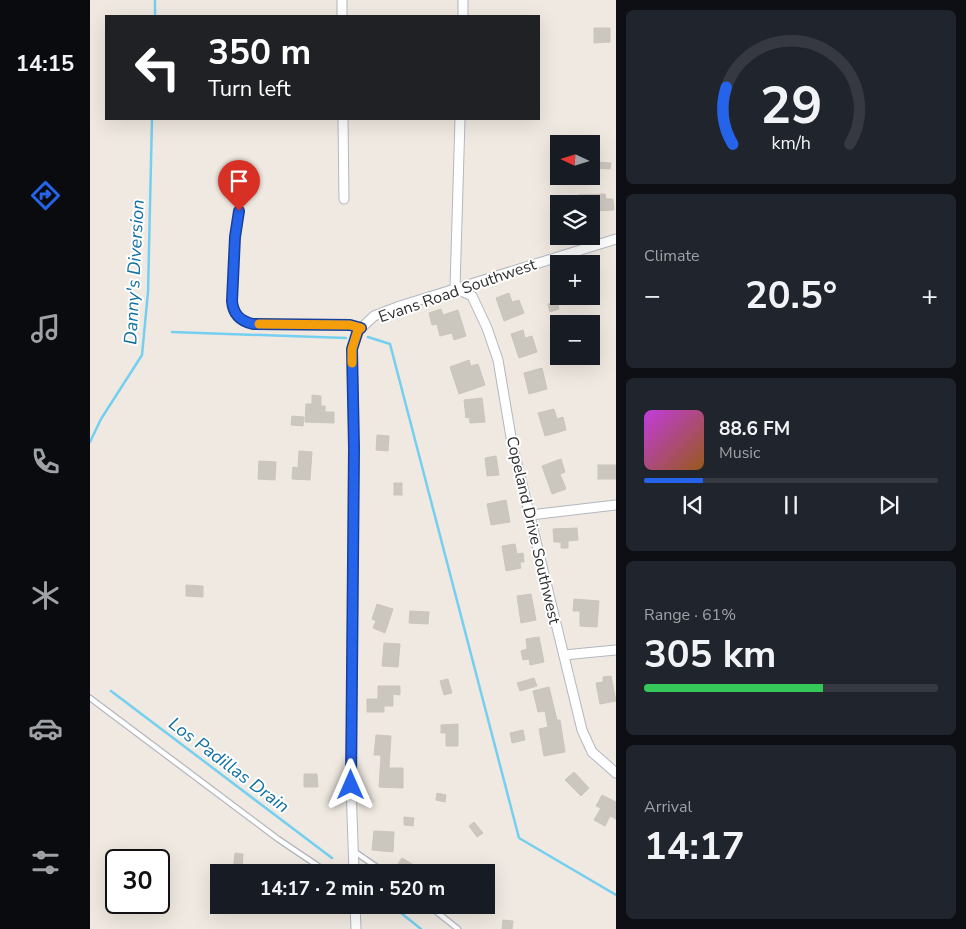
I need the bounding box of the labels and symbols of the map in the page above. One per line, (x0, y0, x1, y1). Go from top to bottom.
north arrow (550, 135, 600, 185)
pin (218, 160, 260, 211)
water label: Danny's Diversion (118, 199, 150, 345)
street label: Evans Road Southwest (376, 253, 539, 328)
street label: Copeland Drive Southwest (501, 434, 565, 627)
water label: Los Padillas Drain (164, 712, 294, 818)
position arrow (324, 758, 376, 810)
speed limit sign: 30 (105, 849, 170, 914)

